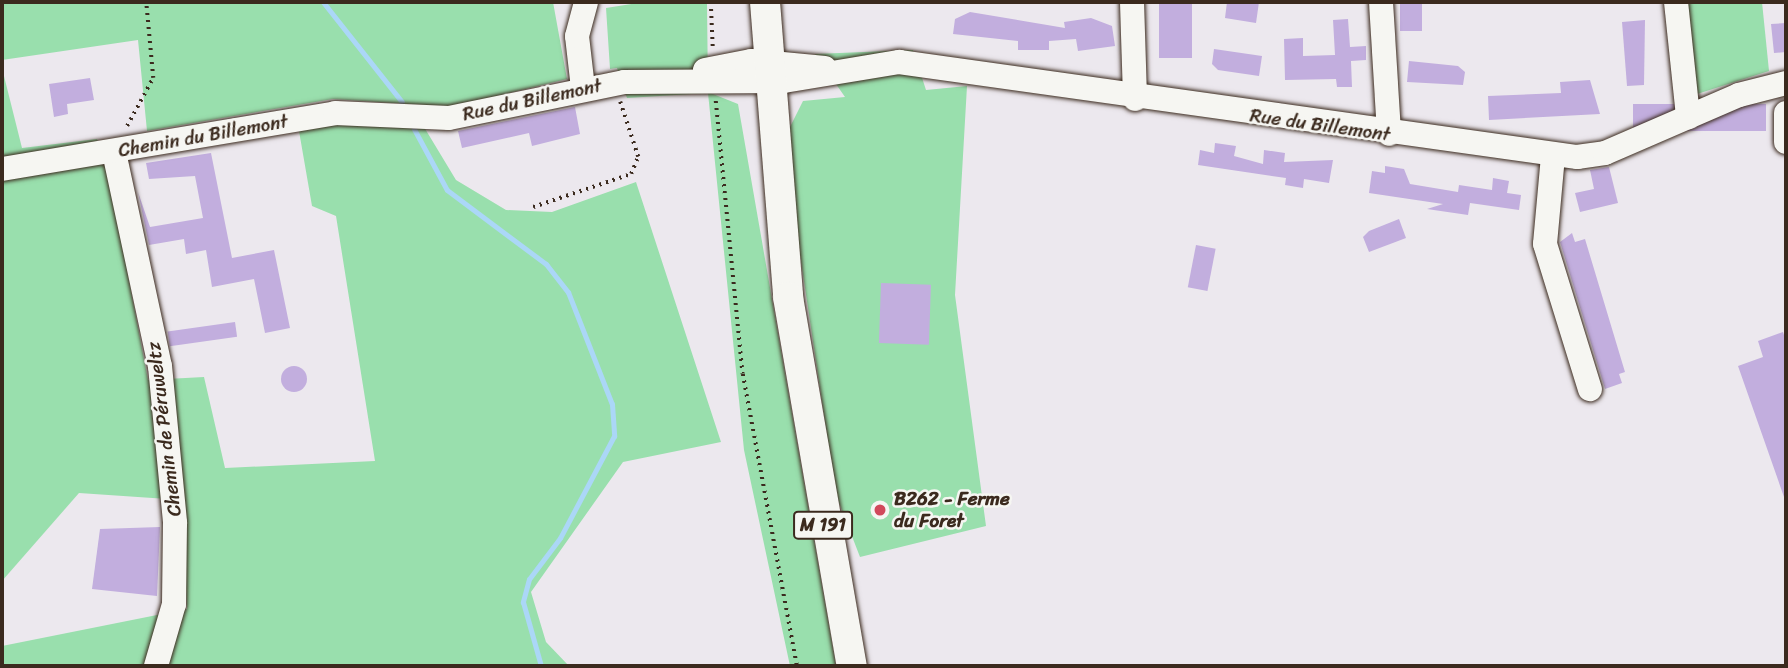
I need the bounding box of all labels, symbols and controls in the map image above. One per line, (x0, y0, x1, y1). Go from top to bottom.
street label: Rue du Billemont (460, 74, 604, 126)
street label: Rue du Billemont (1248, 104, 1392, 146)
street label: Chemin du Billemont (116, 110, 290, 162)
street label: Chemin de Péruweltz (142, 340, 186, 518)
place label: B262 - Ferme du Foret (894, 488, 1010, 532)
marker: B262 - Ferme du Foret (872, 502, 888, 518)
road number: M 191 (792, 510, 854, 540)

